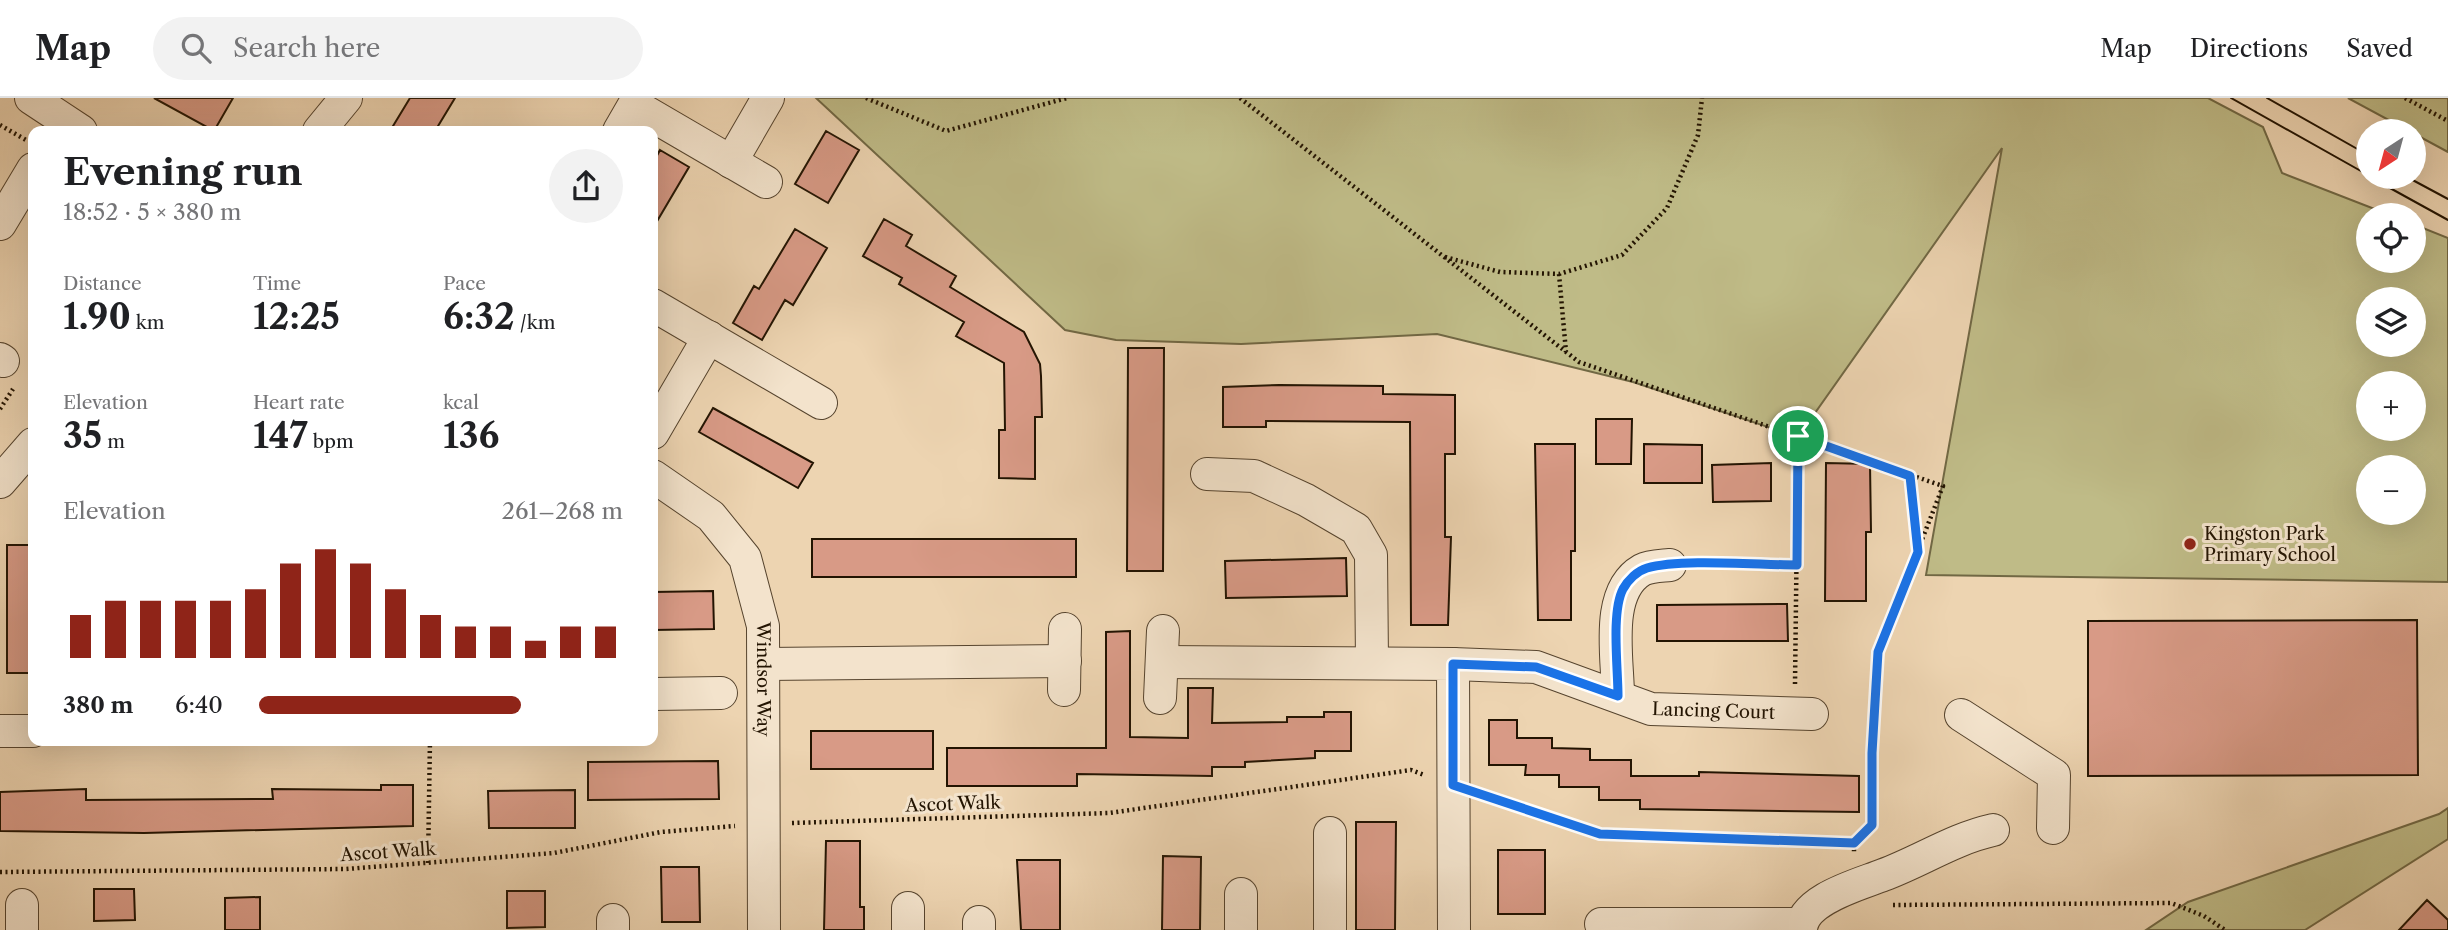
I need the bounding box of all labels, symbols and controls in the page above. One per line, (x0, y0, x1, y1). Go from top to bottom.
search box (153, 17, 643, 80)
text: Map (35, 28, 111, 69)
icon: search (177, 29, 215, 67)
text: Search here (233, 32, 380, 64)
text: Map (2100, 34, 2152, 63)
text: Directions (2190, 34, 2308, 63)
text: Saved (2346, 34, 2413, 63)
north arrow (2356, 119, 2426, 189)
map controls (2356, 119, 2426, 525)
text: Evening run (63, 148, 303, 195)
button: share (549, 149, 623, 223)
text: 18:52 · 5 × 380 m (63, 198, 242, 226)
button: locate (2356, 203, 2426, 273)
text: Distance (63, 272, 142, 295)
text: Time (253, 272, 301, 295)
text: Pace (443, 272, 486, 295)
button: layers (2356, 287, 2426, 357)
text: 1.90 (63, 295, 131, 338)
text: 12:25 (253, 295, 340, 338)
text: 6:32 (443, 295, 515, 338)
text: km (131, 311, 165, 334)
text: /km (515, 311, 555, 334)
button: + (2356, 371, 2426, 441)
text: Elevation (63, 391, 148, 414)
text: Heart rate (253, 391, 345, 414)
text: kcal (443, 391, 479, 414)
pin (1768, 406, 1828, 466)
text: 35 (63, 414, 102, 457)
text: 147 (253, 414, 308, 457)
text: 136 (443, 414, 499, 457)
icon: arrive (1779, 417, 1817, 455)
text: m (102, 430, 125, 453)
text: bpm (308, 430, 354, 453)
button: − (2356, 455, 2426, 525)
text: Elevation (63, 497, 166, 525)
text: 261–268 m (502, 497, 623, 525)
place label: Kingston Park Primary School (2204, 523, 2336, 566)
marker: Kingston Park Primary School (2182, 536, 2198, 552)
street label: Windsor Way (752, 621, 774, 738)
text: 380 m (63, 691, 134, 719)
text: 6:40 (175, 691, 223, 719)
street label: Lancing Court (1652, 698, 1776, 724)
street label: Ascot Walk (904, 791, 1003, 817)
street label: Ascot Walk (339, 838, 438, 866)

